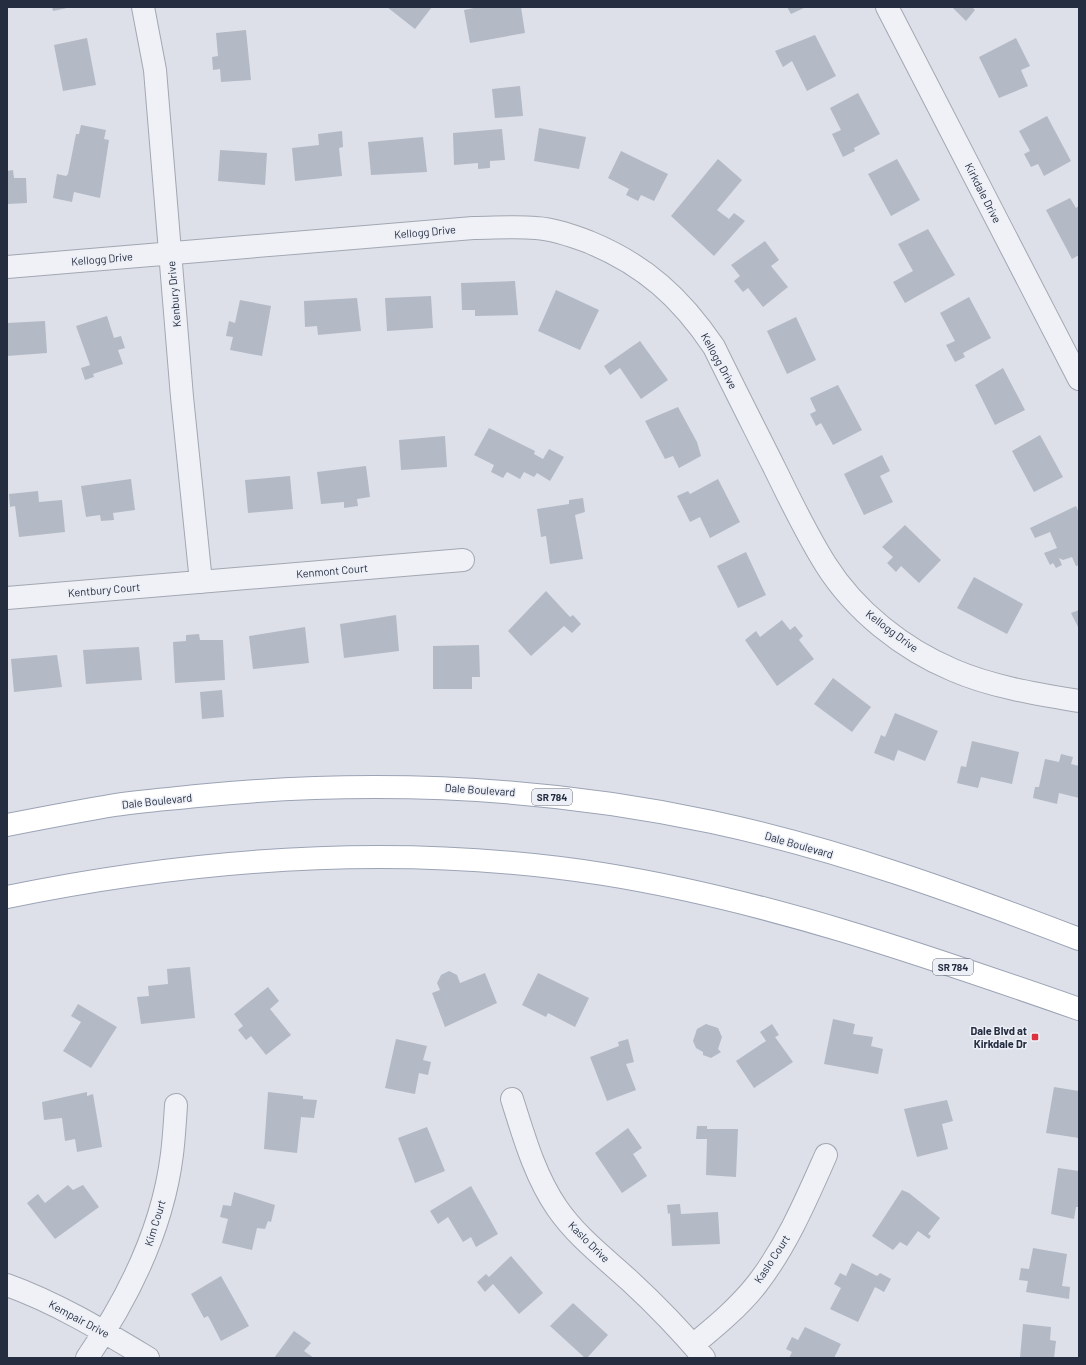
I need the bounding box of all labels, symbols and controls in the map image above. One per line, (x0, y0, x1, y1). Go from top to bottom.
street label: Kirkdale Drive (963, 161, 1004, 225)
street label: Kellogg Drive (394, 222, 457, 241)
street label: Kellogg Drive (71, 249, 134, 268)
street label: Kenbury Drive (164, 260, 183, 328)
street label: Kellogg Drive (699, 331, 740, 391)
street label: Kenmont Court (295, 561, 368, 580)
street label: Kentbury Court (67, 580, 141, 599)
street label: Kellogg Drive (864, 607, 921, 655)
street label: Dale Boulevard (444, 781, 516, 798)
road number: SR 784 (532, 789, 572, 805)
street label: Dale Boulevard (121, 790, 193, 811)
street label: Dale Boulevard (763, 829, 835, 861)
road number: SR 784 (933, 959, 973, 975)
place label: Dale Blvd at Kirkdale Dr (970, 1024, 1028, 1050)
marker: Dale Blvd at Kirkdale Dr (1030, 1032, 1040, 1042)
street label: Kim Court (141, 1198, 168, 1247)
street label: Kaslo Drive (566, 1218, 613, 1265)
street label: Kaslo Court (751, 1232, 792, 1285)
street label: Kempair Drive (47, 1297, 112, 1340)

